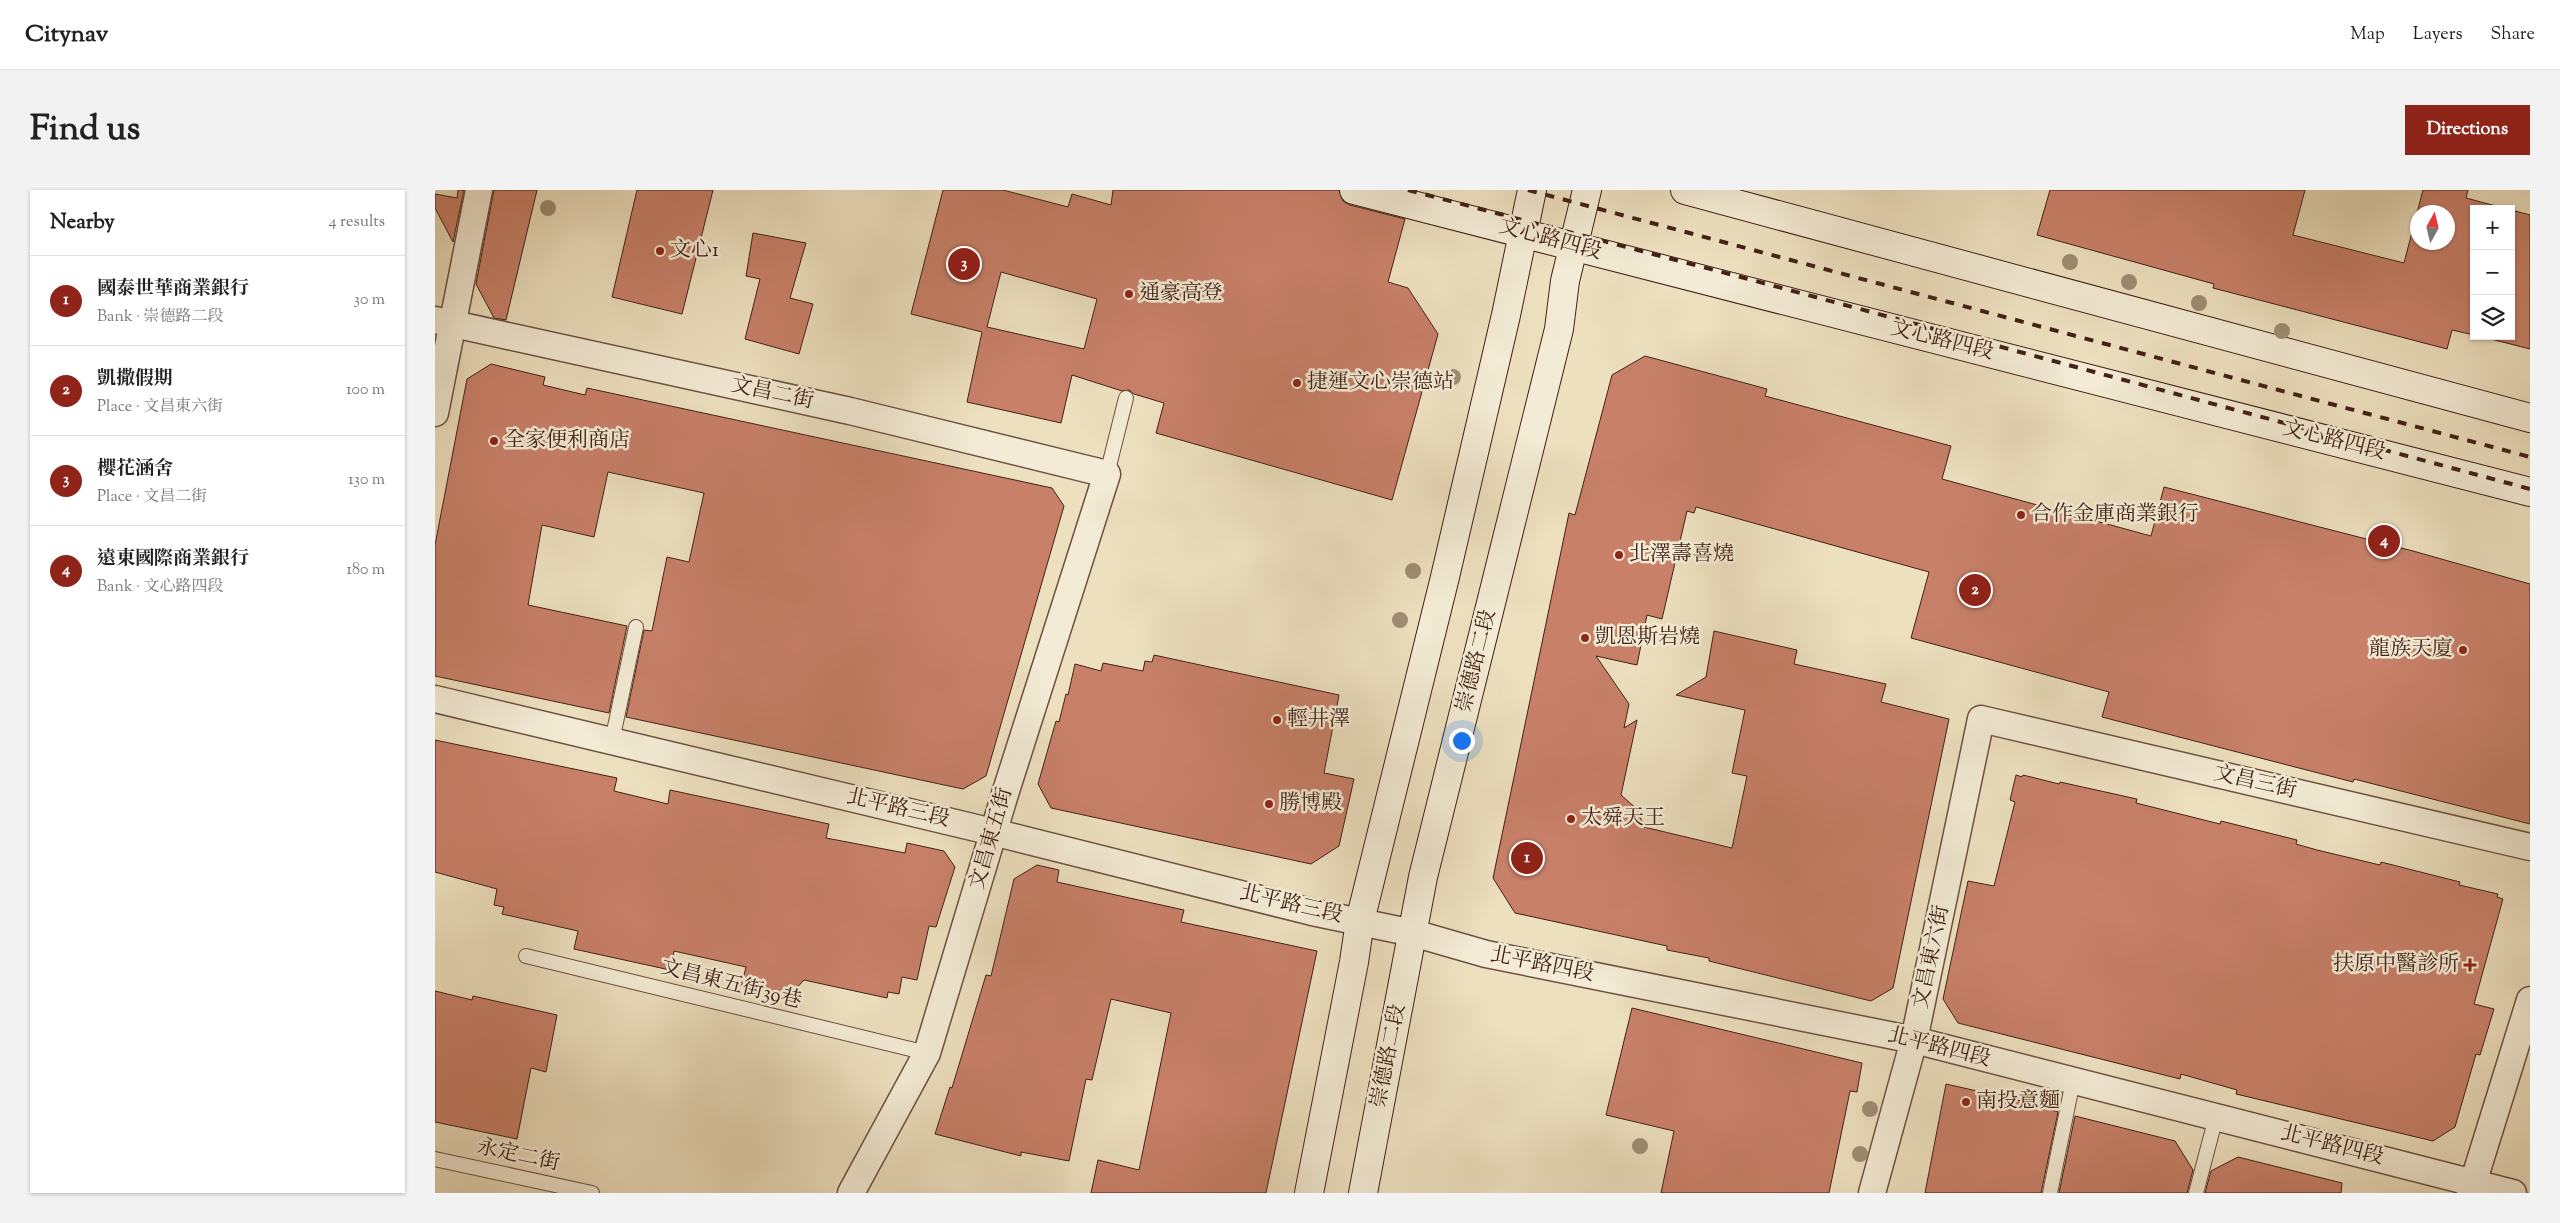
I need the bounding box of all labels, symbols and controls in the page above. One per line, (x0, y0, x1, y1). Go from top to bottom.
text: Citynav (25, 18, 108, 52)
text: Map (2350, 22, 2385, 48)
text: Layers (2413, 22, 2463, 48)
text: Share (2491, 22, 2535, 48)
text: Find us (30, 105, 140, 156)
button: Directions (2405, 105, 2530, 155)
north arrow (2410, 205, 2455, 250)
map controls (2470, 205, 2515, 340)
button: + (2470, 205, 2515, 250)
text: Nearby (50, 208, 115, 238)
text: 4 results (329, 211, 385, 234)
street label: 文心路四段 (1495, 212, 1605, 268)
place label: 文心1 (670, 236, 719, 266)
marker: 文心1 (654, 245, 666, 257)
pin: 3 (948, 245, 980, 283)
button: − (2470, 250, 2515, 295)
text: 國泰世華商業銀行 (97, 276, 249, 303)
place label: 通豪高登 (1139, 279, 1223, 309)
marker: 通豪高登 (1123, 288, 1135, 300)
text: 1 (63, 289, 69, 312)
text: 30 m (354, 289, 385, 312)
button: layers (2470, 295, 2515, 340)
text: Bank · 崇德路二段 (97, 306, 223, 329)
street label: 文心路四段 (1887, 314, 1997, 368)
text: 凱撒假期 (97, 366, 173, 393)
place label: 捷運文心崇德站 (1307, 368, 1454, 398)
street label: 文昌二街 (728, 371, 816, 417)
marker: 捷運文心崇德站 (1291, 377, 1303, 389)
text: 2 (62, 379, 70, 402)
text: 100 m (346, 379, 385, 402)
text: Place · 文昌東六街 (97, 396, 223, 419)
street label: 文心路四段 (2279, 414, 2389, 468)
place label: 全家便利商店 (504, 426, 630, 456)
marker: 全家便利商店 (488, 435, 500, 447)
text: 櫻花涵舍 (97, 456, 173, 483)
text: 3 (63, 469, 69, 492)
text: 130 m (348, 469, 385, 492)
text: Place · 文昌二街 (97, 486, 207, 509)
place label: 合作金庫商業銀行 (2031, 500, 2199, 530)
marker: 合作金庫商業銀行 (2015, 509, 2027, 521)
pin: 4 (2368, 522, 2400, 560)
place label: 北澤壽喜燒 (1629, 540, 1734, 570)
text: 遠東國際商業銀行 (97, 546, 249, 573)
marker: 北澤壽喜燒 (1613, 549, 1625, 561)
text: 4 (62, 559, 70, 582)
text: 180 m (346, 559, 385, 582)
pin: 2 (1959, 571, 1991, 609)
text: Bank · 文心路四段 (97, 576, 223, 599)
street label: 崇德路二段 (1450, 606, 1504, 716)
place label: 凱恩斯岩燒 (1595, 623, 1700, 653)
marker: 凱恩斯岩燒 (1579, 632, 1591, 644)
place label: 龍族天廈 (2369, 635, 2453, 665)
marker: 龍族天廈 (2457, 644, 2469, 656)
place label: 輕井澤 (1287, 705, 1350, 735)
marker: 輕井澤 (1271, 714, 1283, 726)
your location (1449, 728, 1475, 754)
street label: 文昌三街 (2211, 759, 2299, 807)
street label: 北平路三段 (843, 783, 953, 835)
street label: 文昌東五街 (963, 784, 1021, 894)
place label: 勝博殿 (1279, 789, 1342, 819)
marker: 勝博殿 (1263, 798, 1275, 810)
place label: 太舜天王 (1581, 804, 1665, 834)
marker: 太舜天王 (1565, 813, 1577, 825)
pin: 1 (1511, 839, 1543, 877)
street label: 北平路三段 (1236, 879, 1346, 931)
street label: 文昌東六街 (1906, 903, 1958, 1011)
street label: 北平路四段 (1488, 940, 1596, 990)
place label: 扶原中醫診所 (2333, 950, 2459, 980)
street label: 文昌東五街39巷 (657, 953, 805, 1017)
marker: 扶原中醫診所 (2463, 958, 2477, 972)
street label: 崇德路二段 (1364, 1002, 1414, 1110)
street label: 北平路四段 (1884, 1021, 1994, 1075)
place label: 南投意麵 (1976, 1087, 2060, 1117)
marker: 南投意麵 (1960, 1096, 1972, 1108)
street label: 北平路四段 (2277, 1119, 2387, 1173)
street label: 永定二街 (474, 1133, 562, 1179)

